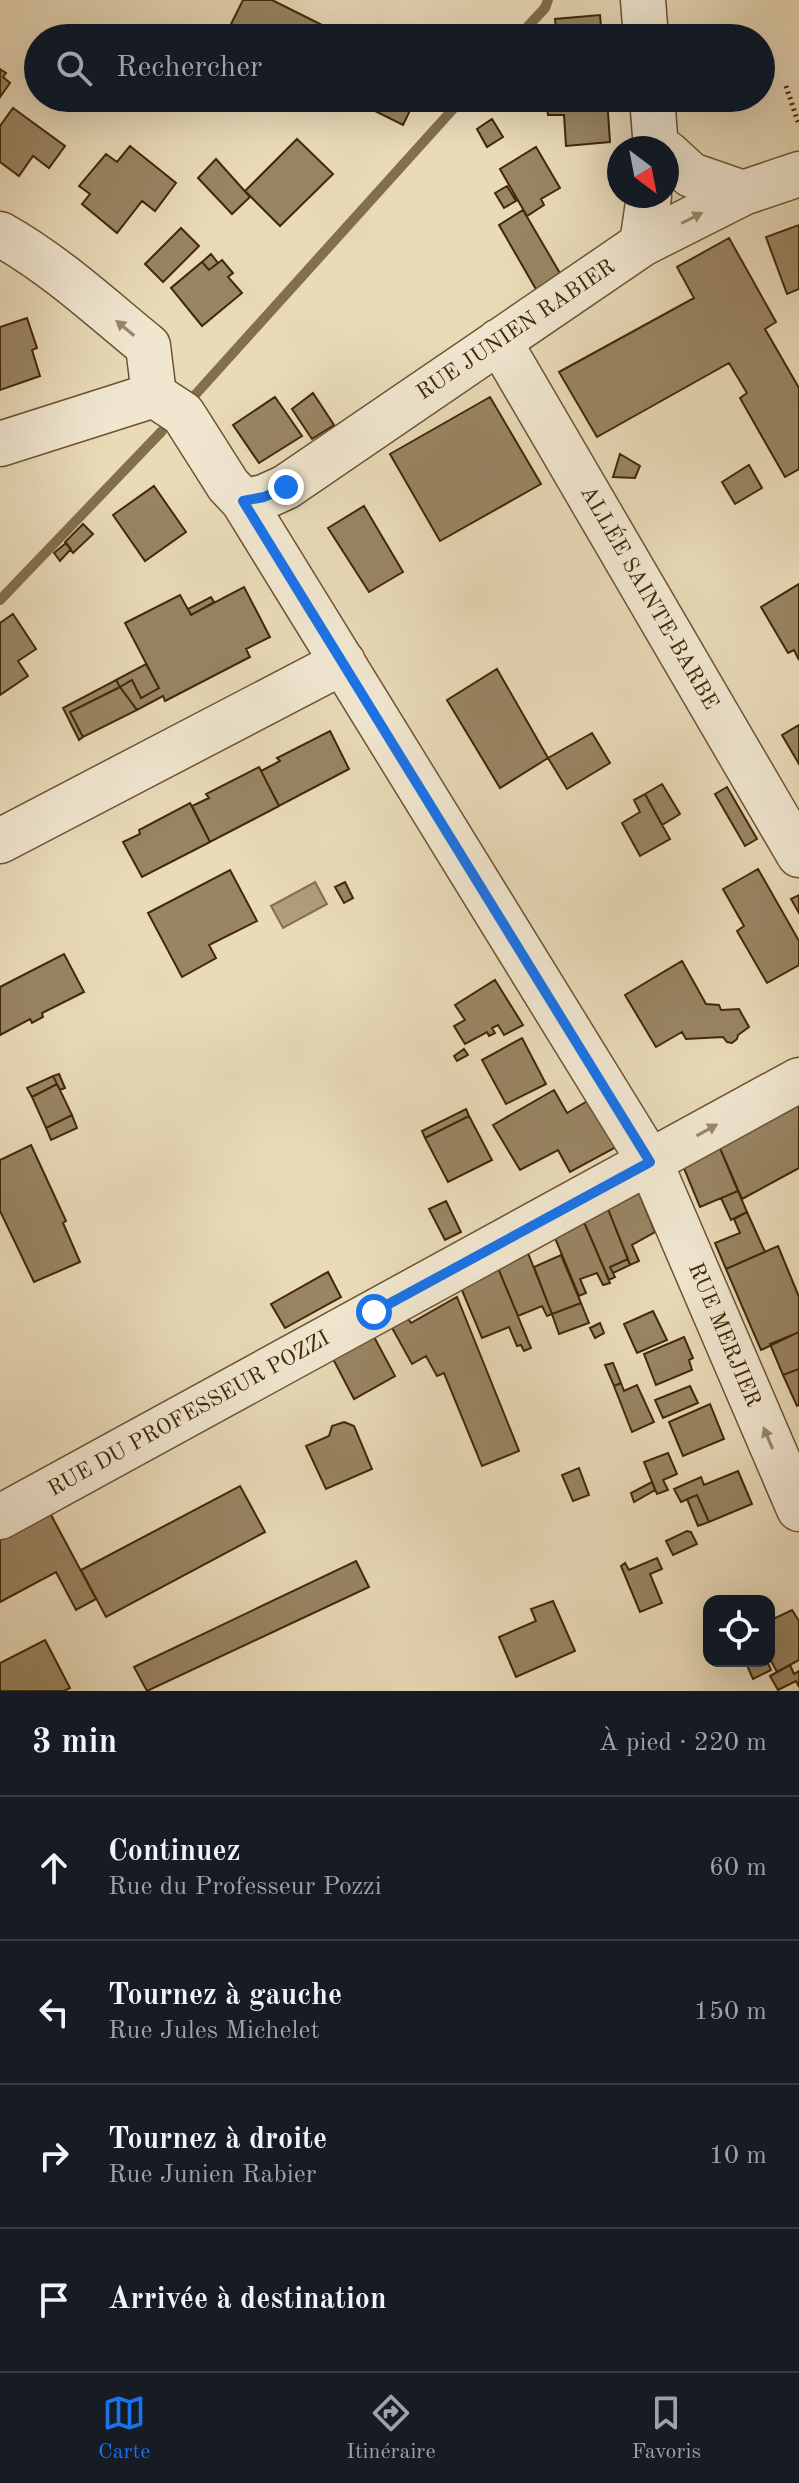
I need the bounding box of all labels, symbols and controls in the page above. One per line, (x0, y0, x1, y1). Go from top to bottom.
search box (24, 24, 775, 112)
icon: search (52, 46, 96, 90)
text: Rechercher (116, 53, 262, 83)
north arrow (607, 136, 679, 208)
one-way arrow (681, 212, 704, 225)
street label: RUE JUNIEN RABIER (413, 255, 619, 404)
one-way arrow (116, 320, 136, 337)
route end (268, 469, 304, 505)
street label: ALLÉE SAINTE-BARBE (576, 481, 725, 714)
one-way arrow (696, 1123, 718, 1137)
street label: RUE MERJIER (684, 1260, 764, 1411)
route start (356, 1294, 392, 1330)
street label: RUE DU PROFESSEUR POZZI (44, 1327, 334, 1501)
one-way arrow (762, 1426, 775, 1450)
map controls (703, 1595, 775, 1667)
button: locate (703, 1595, 775, 1667)
text: 3 min (32, 1726, 117, 1760)
text: À pied · 220 m (599, 1730, 767, 1756)
text: Continuez (108, 1837, 241, 1867)
icon: ahead (32, 1846, 76, 1890)
text: 60 m (709, 1855, 767, 1881)
text: Rue du Professeur Pozzi (108, 1874, 382, 1900)
text: Tournez à gauche (108, 1981, 342, 2011)
icon: left (32, 1990, 76, 2034)
text: 150 m (694, 1999, 767, 2025)
text: Rue Jules Michelet (108, 2018, 320, 2044)
text: Tournez à droite (108, 2125, 327, 2155)
icon: right (32, 2134, 76, 2178)
text: 10 m (709, 2143, 767, 2169)
text: Rue Junien Rabier (108, 2162, 316, 2188)
icon: arrive (32, 2278, 76, 2322)
text: Arrivée à destination (108, 2285, 387, 2315)
tab: Carte (98, 2391, 150, 2466)
tab: Itinéraire (346, 2391, 436, 2466)
tab: Favoris (631, 2391, 701, 2466)

